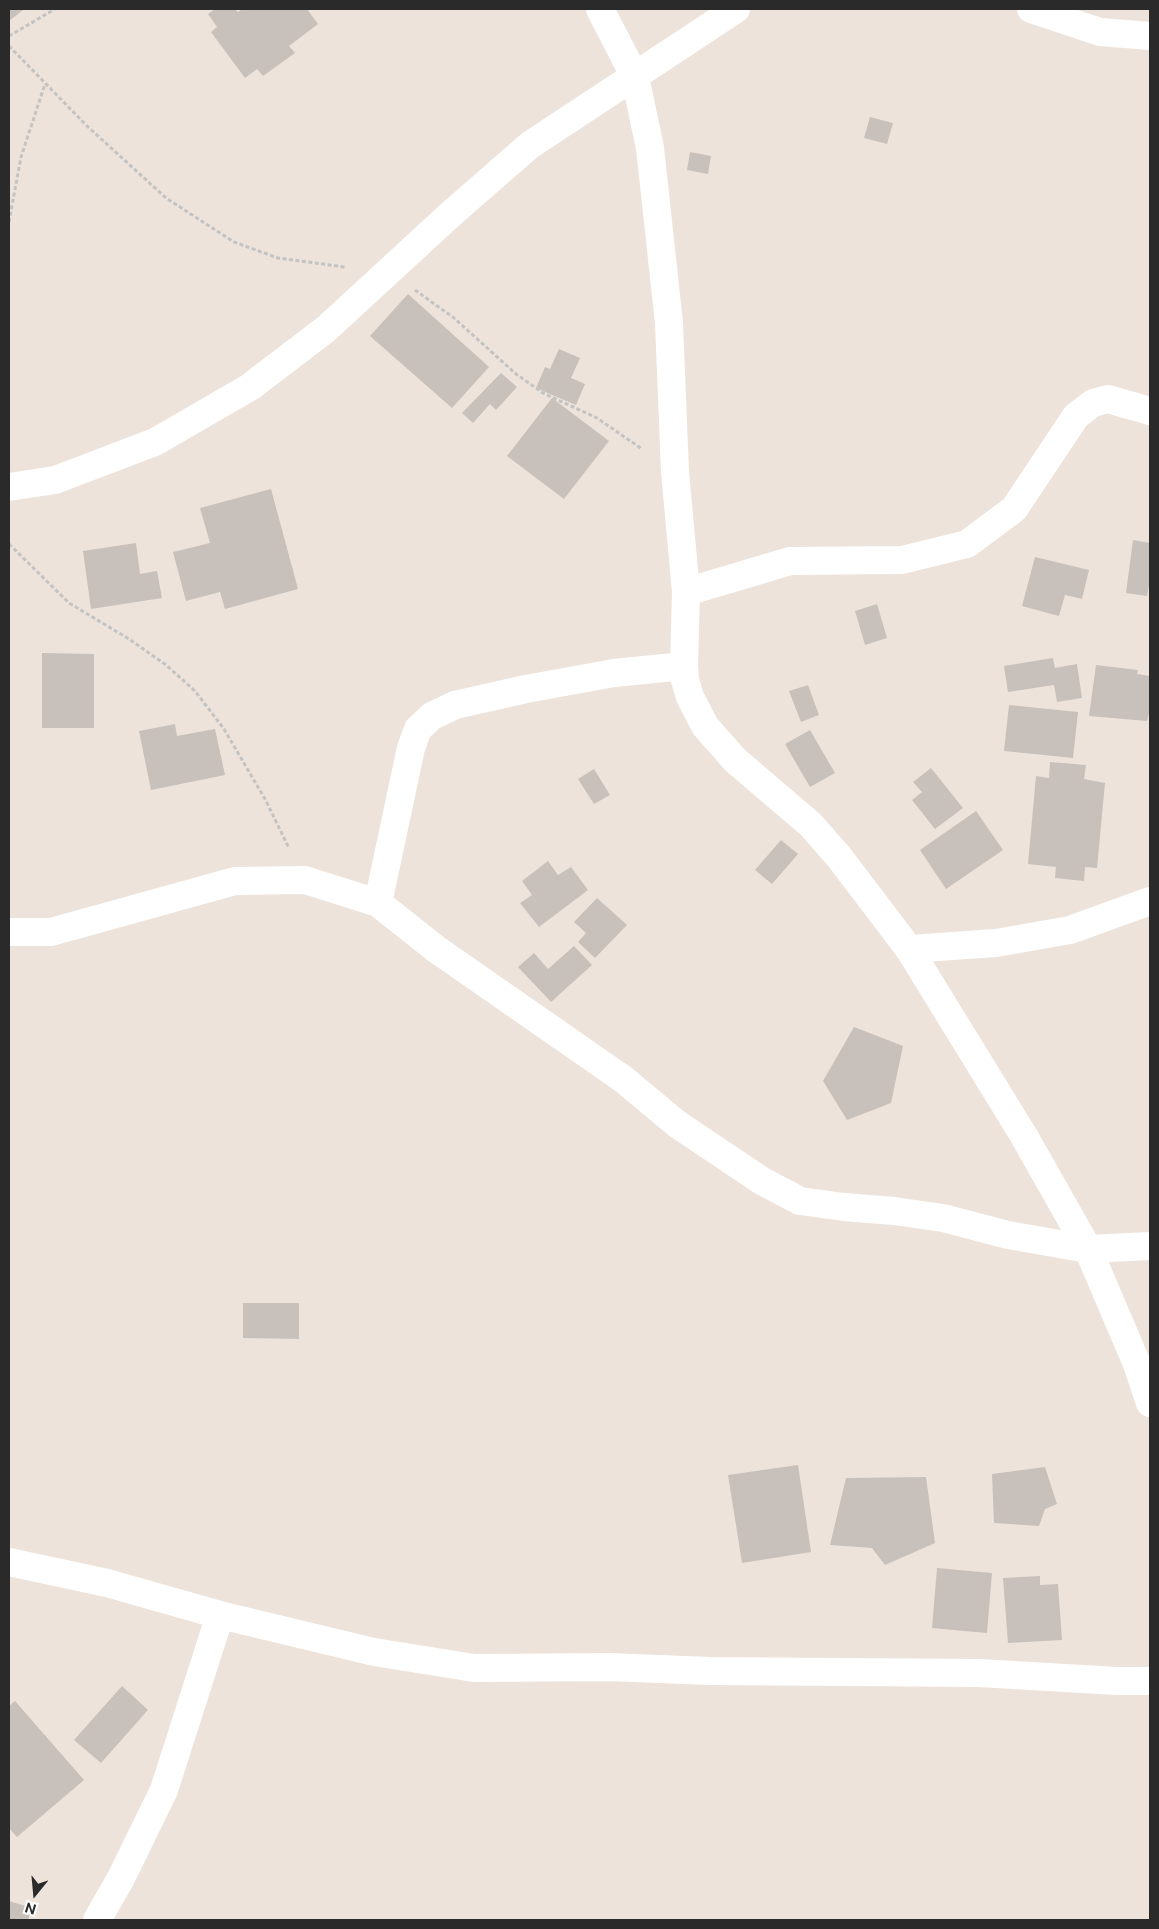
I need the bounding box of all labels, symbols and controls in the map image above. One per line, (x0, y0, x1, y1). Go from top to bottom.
north arrow (10, 1869, 60, 1919)
text: N (23, 1899, 38, 1918)

